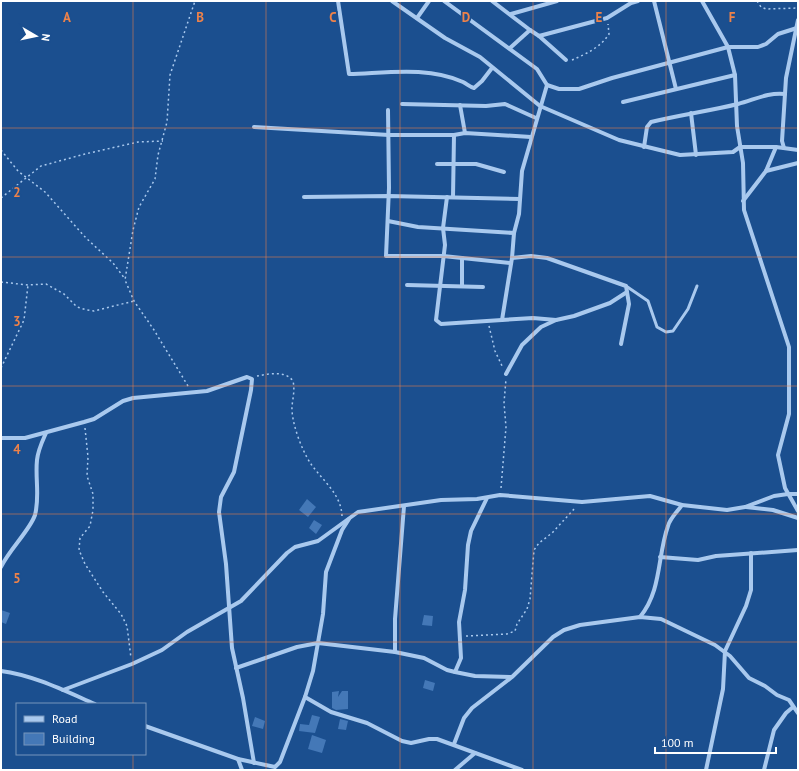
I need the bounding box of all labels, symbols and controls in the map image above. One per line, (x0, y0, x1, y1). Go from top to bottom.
text: A (63, 9, 71, 26)
text: B (196, 9, 204, 26)
text: C (329, 9, 337, 26)
text: D (462, 9, 470, 26)
text: E (596, 9, 603, 26)
text: F (729, 9, 736, 26)
north arrow (16, 16, 56, 56)
text: N (38, 33, 53, 42)
text: 2 (13, 184, 21, 201)
text: 3 (13, 313, 21, 330)
text: 4 (13, 441, 21, 458)
text: 5 (13, 570, 21, 587)
legend (16, 703, 146, 755)
text: Road (52, 711, 77, 726)
scale bar (655, 729, 776, 755)
text: Building (52, 731, 95, 746)
text: 100 m (661, 735, 694, 750)

